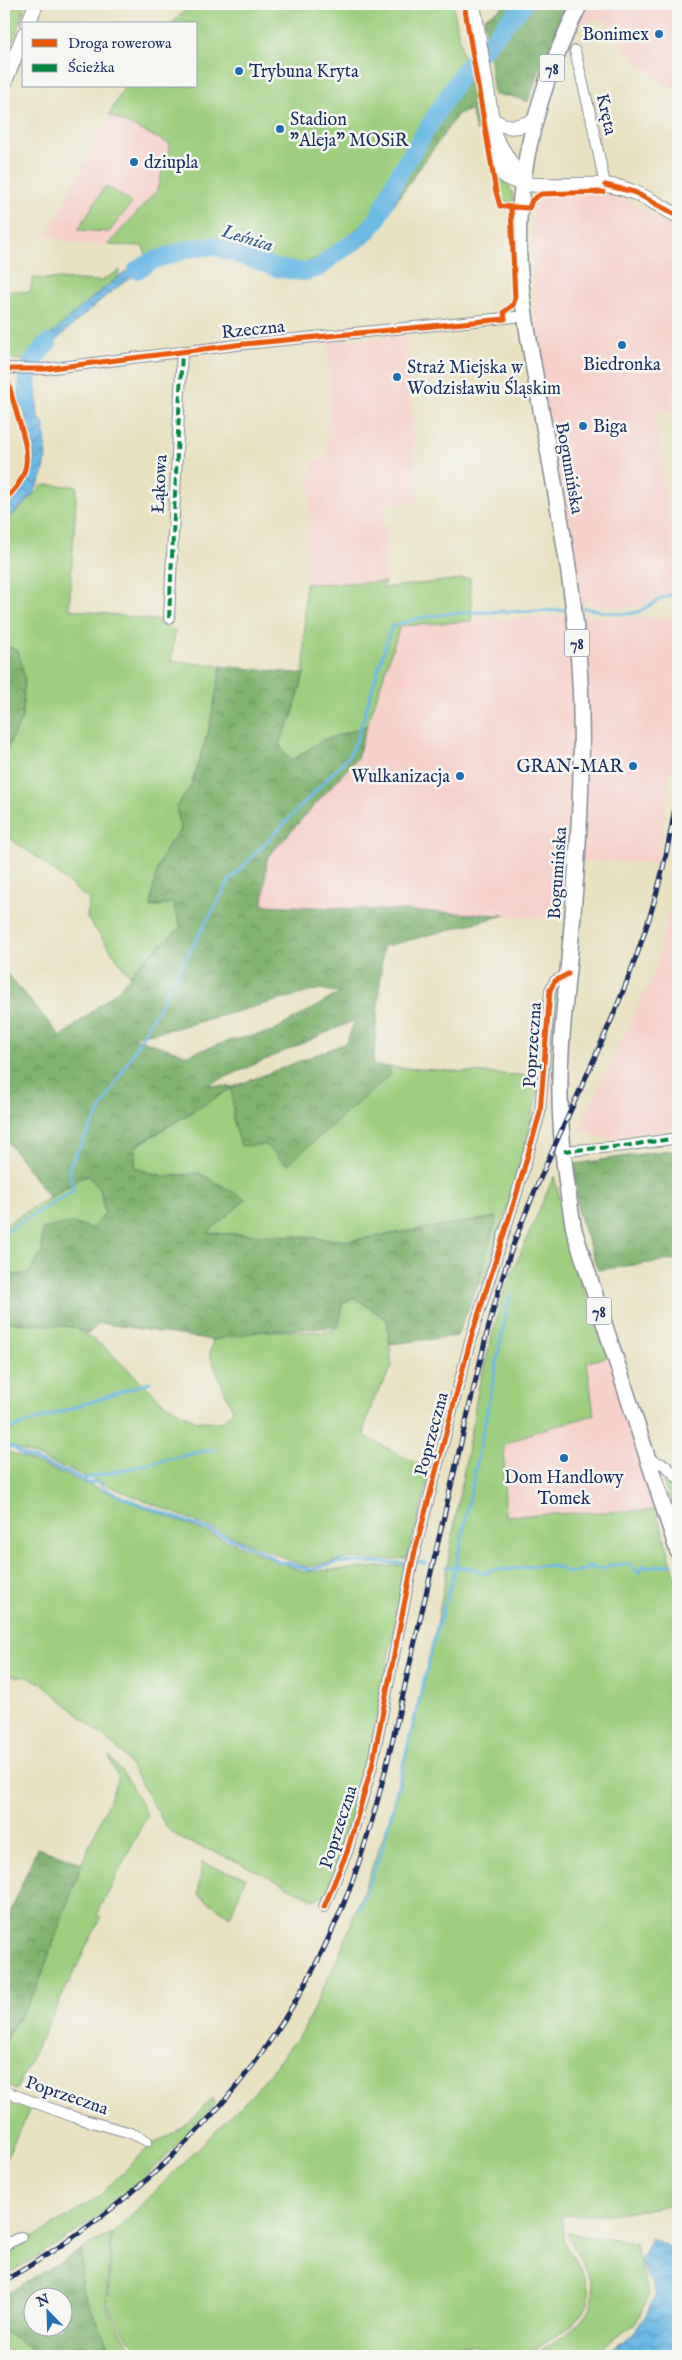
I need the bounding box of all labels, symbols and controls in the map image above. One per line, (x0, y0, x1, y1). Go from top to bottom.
legend (22, 22, 198, 88)
place label: Bonimex (582, 24, 649, 47)
marker: Bonimex (653, 28, 665, 40)
text: Droga rowerowa (68, 34, 172, 53)
road number: 78 (540, 54, 564, 82)
text: Ścieżka (68, 58, 115, 77)
place label: Trybuna Kryta (249, 61, 359, 84)
marker: Trybuna Kryta (233, 65, 245, 77)
street label: Kręta (590, 91, 621, 138)
place label: Stadion "Aleja" MOSiR (290, 109, 410, 153)
marker: Stadion "Aleja" MOSiR (274, 123, 286, 135)
place label: dziupla (144, 152, 199, 175)
marker: dziupla (128, 156, 140, 168)
water label: Leśnica (218, 219, 276, 258)
street label: Rzeczna (220, 316, 286, 345)
marker: Biedronka (616, 339, 628, 351)
place label: Biedronka (583, 354, 661, 377)
place label: Straż Miejska w Wodzisławiu Śląskim (407, 357, 561, 401)
marker: Straż Miejska w Wodzisławiu Śląskim (391, 371, 403, 383)
place label: Biga (593, 416, 627, 439)
marker: Biga (577, 420, 589, 432)
street label: Bogumińska (549, 421, 588, 516)
street label: Łąkowa (147, 454, 174, 514)
road number: 78 (564, 630, 590, 656)
place label: GRAN-MAR (516, 756, 624, 779)
marker: GRAN-MAR (627, 760, 639, 772)
place label: Wulkanizacja (351, 766, 450, 789)
marker: Wulkanizacja (454, 770, 466, 782)
street label: Bogumińska (544, 826, 573, 920)
street label: Poprzeczna (519, 1001, 548, 1089)
road number: 78 (586, 1298, 612, 1324)
street label: Poprzeczna (410, 1390, 455, 1479)
marker: Dom Handlowy Tomek (558, 1452, 570, 1464)
place label: Dom Handlowy Tomek (504, 1467, 624, 1511)
street label: Poprzeczna (315, 1783, 364, 1872)
street label: Poprzeczna (22, 2072, 111, 2121)
north arrow (22, 2288, 72, 2338)
text: N (33, 2290, 52, 2312)

